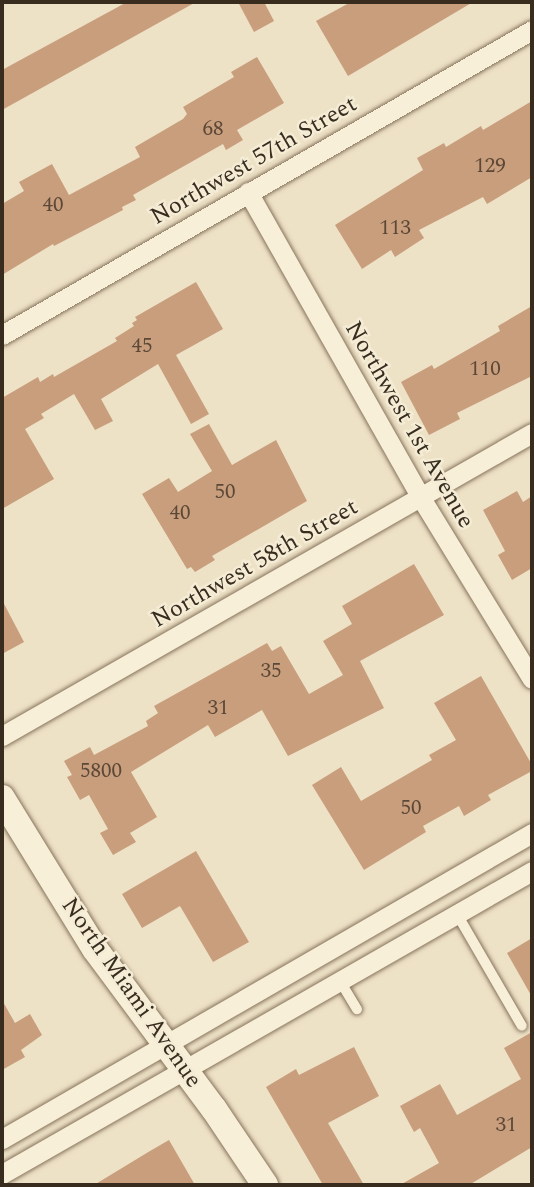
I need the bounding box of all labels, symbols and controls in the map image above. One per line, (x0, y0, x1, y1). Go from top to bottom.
street label: Northwest 57th Street (146, 90, 362, 232)
house number: 68 (203, 116, 223, 142)
house number: 129 (474, 153, 506, 179)
house number: 40 (43, 192, 63, 218)
house number: 113 (379, 215, 411, 241)
street label: Northwest 1st Avenue (338, 316, 480, 534)
house number: 45 (132, 333, 152, 359)
house number: 110 (469, 356, 501, 382)
house number: 50 (215, 479, 235, 505)
street label: Northwest 58th Street (147, 493, 363, 635)
house number: 40 (170, 500, 190, 526)
house number: 35 (261, 658, 281, 684)
house number: 31 (208, 695, 228, 721)
house number: 5800 (80, 758, 122, 784)
house number: 50 (401, 795, 421, 821)
street label: North Miami Avenue (54, 892, 208, 1094)
house number: 31 (496, 1112, 516, 1138)

